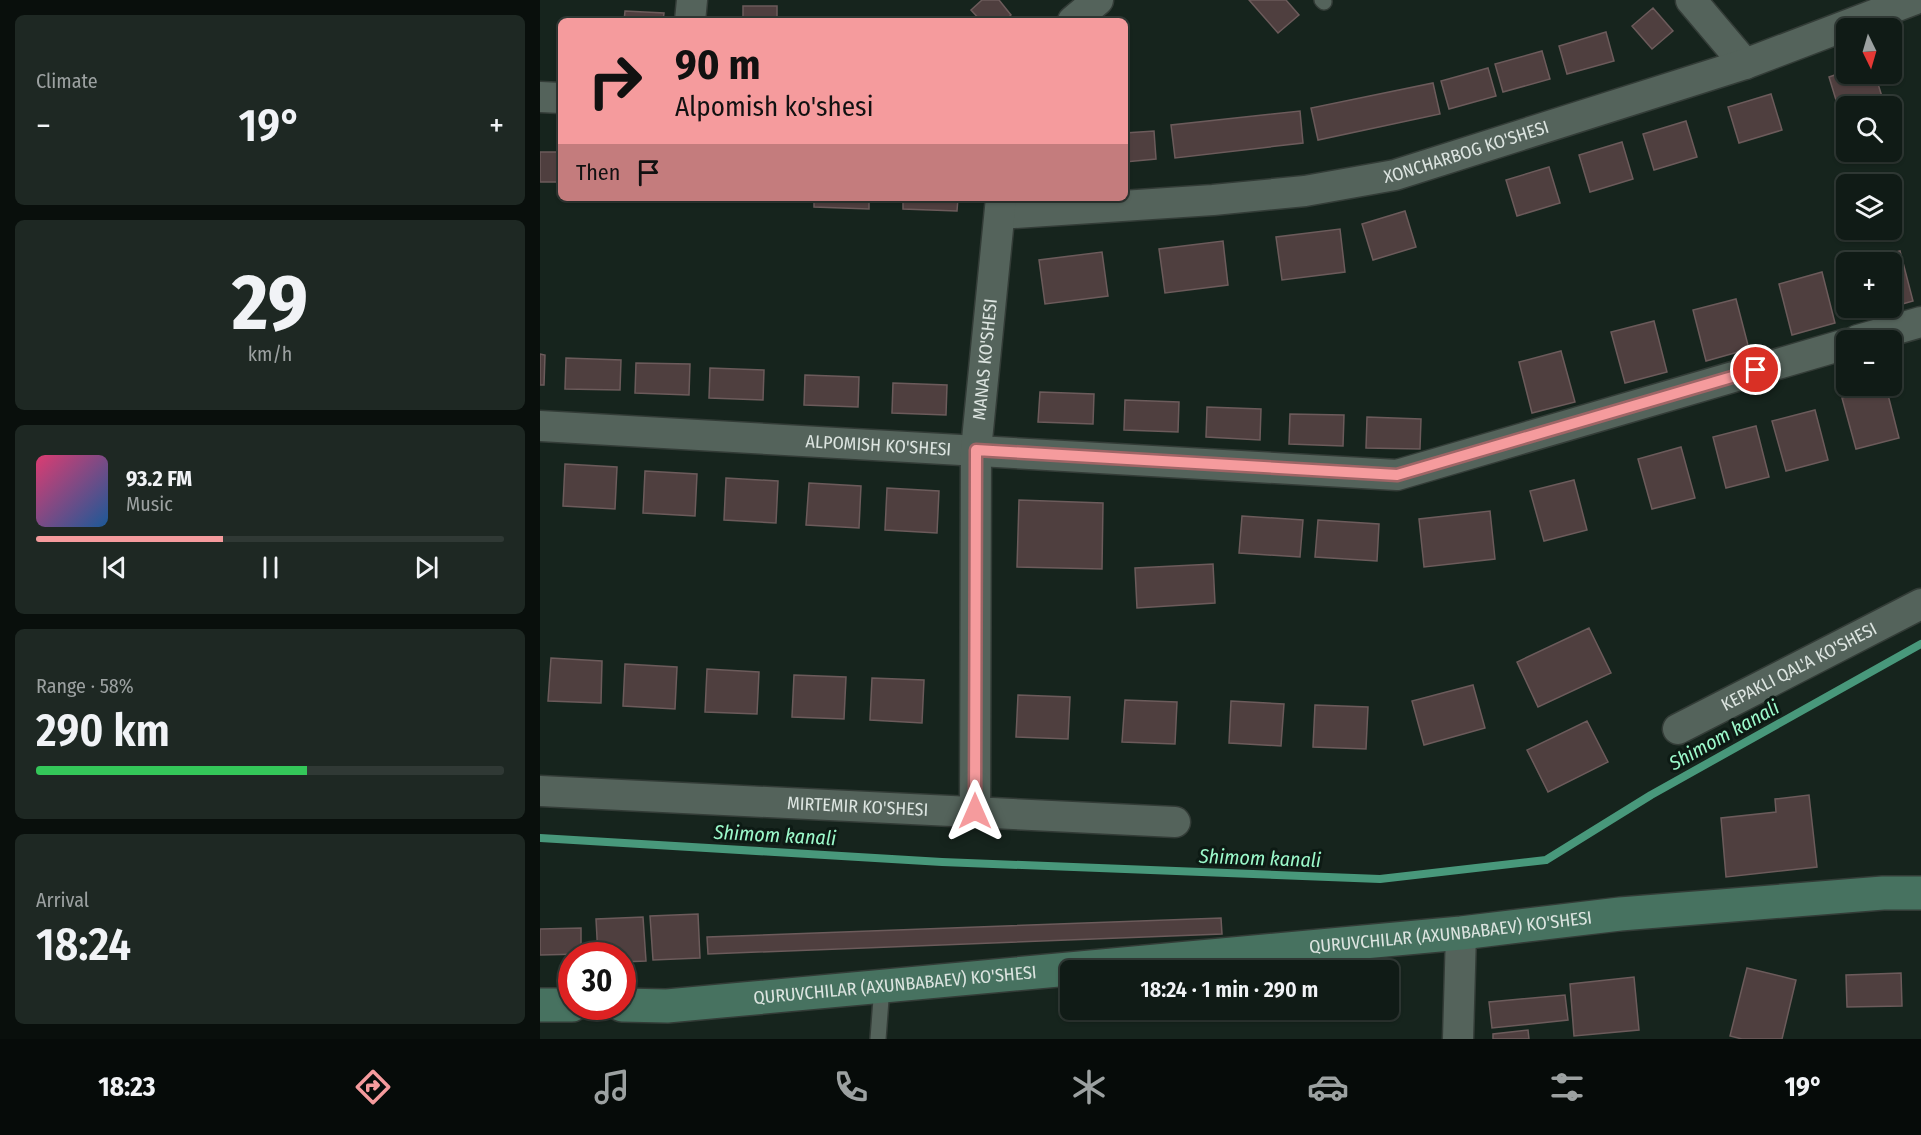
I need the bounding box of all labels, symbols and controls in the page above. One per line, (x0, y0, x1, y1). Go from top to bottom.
north arrow (1836, 18, 1902, 84)
map controls (1836, 18, 1902, 396)
text: 90 m (675, 40, 760, 90)
icon: right (576, 42, 654, 120)
text: Climate (36, 69, 98, 93)
text: Alpomish ko'shesi (675, 91, 873, 123)
button: search (1836, 96, 1902, 162)
text: 19° (239, 99, 301, 153)
text: − (36, 106, 51, 146)
text: + (489, 106, 504, 146)
street label: XONCHARBOG KO'SHESI (1382, 116, 1551, 188)
icon: arrive (632, 156, 665, 189)
text: Then (576, 159, 620, 186)
button: layers (1836, 174, 1902, 240)
button: + (1836, 252, 1902, 318)
text: 29 (232, 256, 308, 350)
street label: MANAS KO'SHESI (968, 298, 1002, 421)
button: − (1836, 330, 1902, 396)
text: km/h (248, 342, 292, 366)
pin (1730, 344, 1781, 395)
icon: arrive (1739, 353, 1772, 386)
street label: ALPOMISH KO'SHESI (805, 430, 952, 460)
text: 93.2 FM (126, 465, 192, 492)
text: Music (126, 492, 173, 516)
icon: previous (98, 551, 131, 584)
icon: pause (254, 551, 287, 584)
icon: next (410, 551, 443, 584)
street label: KEPAKLI QAL'A KO'SHESI (1717, 618, 1880, 716)
text: Range · 58% (36, 674, 134, 698)
water label: Shimom kanali (1664, 695, 1783, 776)
text: 290 km (36, 704, 170, 758)
position arrow (943, 779, 1007, 843)
street label: MIRTEMIR KO'SHESI (786, 792, 929, 821)
water label: Shimom kanali (712, 820, 837, 850)
water label: Shimom kanali (1197, 844, 1322, 872)
text: Arrival (36, 888, 89, 912)
street label: QURUVCHILAR (AXUNBABAEV) KO'SHESI (1308, 906, 1593, 958)
text: 18:24 (36, 918, 131, 972)
speed limit sign: 30 (558, 942, 636, 1020)
street label: QURUVCHILAR (AXUNBABAEV) KO'SHESI (753, 961, 1038, 1009)
text: 18:24 · 1 min · 290 m (1141, 976, 1318, 1003)
icon: directions (352, 1066, 394, 1108)
icon: music (591, 1066, 633, 1108)
icon: phone (830, 1066, 872, 1108)
icon: climate (1068, 1066, 1110, 1108)
icon: car (1307, 1066, 1349, 1108)
icon: filters (1546, 1066, 1588, 1108)
text: 18:23 (98, 1071, 156, 1103)
text: 19° (1785, 1071, 1823, 1103)

